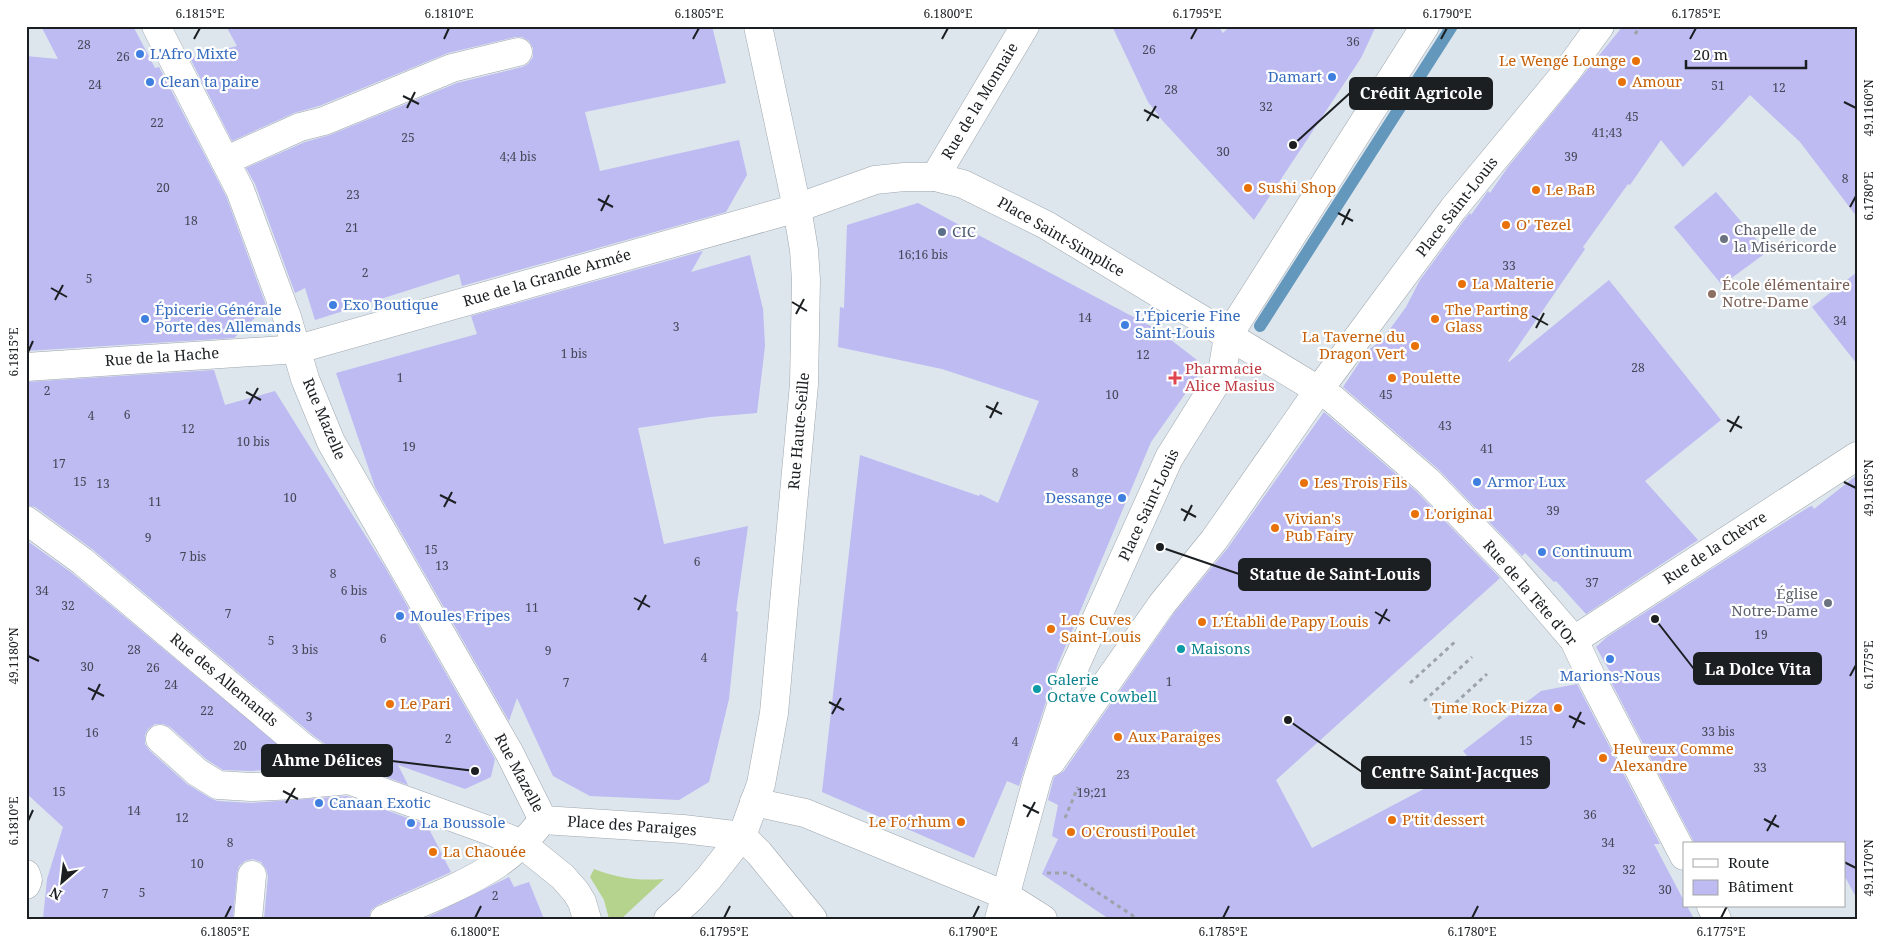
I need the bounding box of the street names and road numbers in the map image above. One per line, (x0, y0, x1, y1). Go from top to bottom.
street label: Rue de la Monnaie (936, 38, 1022, 163)
street label: Place Saint-Louis (1411, 152, 1502, 260)
street label: Place Saint-Simplice (994, 192, 1129, 281)
street label: Rue de la Grande Armée (460, 243, 633, 311)
street label: Rue de la Hache (104, 342, 220, 370)
street label: Rue Haute-Seille (783, 372, 813, 490)
street label: Rue Mazelle (299, 375, 351, 462)
street label: Place Saint-Louis (1113, 445, 1183, 564)
street label: Rue de la Chèvre (1659, 506, 1770, 588)
street label: Rue de la Tête d'Or (1479, 535, 1582, 649)
street label: Rue des Allemands (166, 628, 283, 731)
street label: Rue Mazelle (491, 730, 549, 816)
street label: Place des Paraiges (567, 811, 698, 840)

